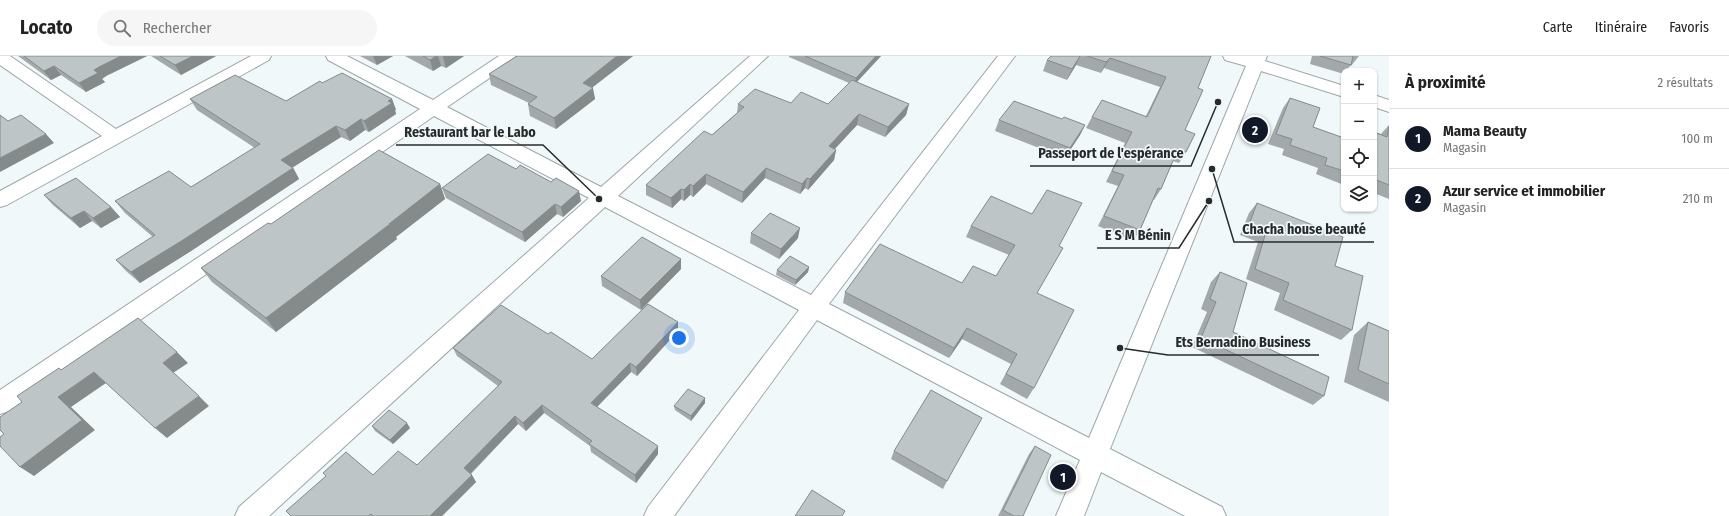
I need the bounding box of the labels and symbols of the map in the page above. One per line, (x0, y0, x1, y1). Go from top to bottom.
pin: 2 (1242, 115, 1268, 145)
callout: Restaurant bar le Labo (396, 119, 543, 145)
text: Restaurant bar le Labo (404, 124, 536, 141)
callout: Passeport de l'espérance (1030, 140, 1191, 166)
text: Passeport de l'espérance (1038, 145, 1184, 162)
callout: Chacha house beauté (1234, 216, 1374, 242)
text: Chacha house beauté (1242, 221, 1366, 238)
callout: E S M Bénin (1097, 222, 1179, 248)
text: E S M Bénin (1105, 227, 1171, 244)
your location (669, 328, 689, 348)
callout: Ets Bernadino Business (1168, 329, 1319, 355)
text: Ets Bernadino Business (1175, 334, 1311, 351)
pin: 1 (1050, 462, 1076, 492)

